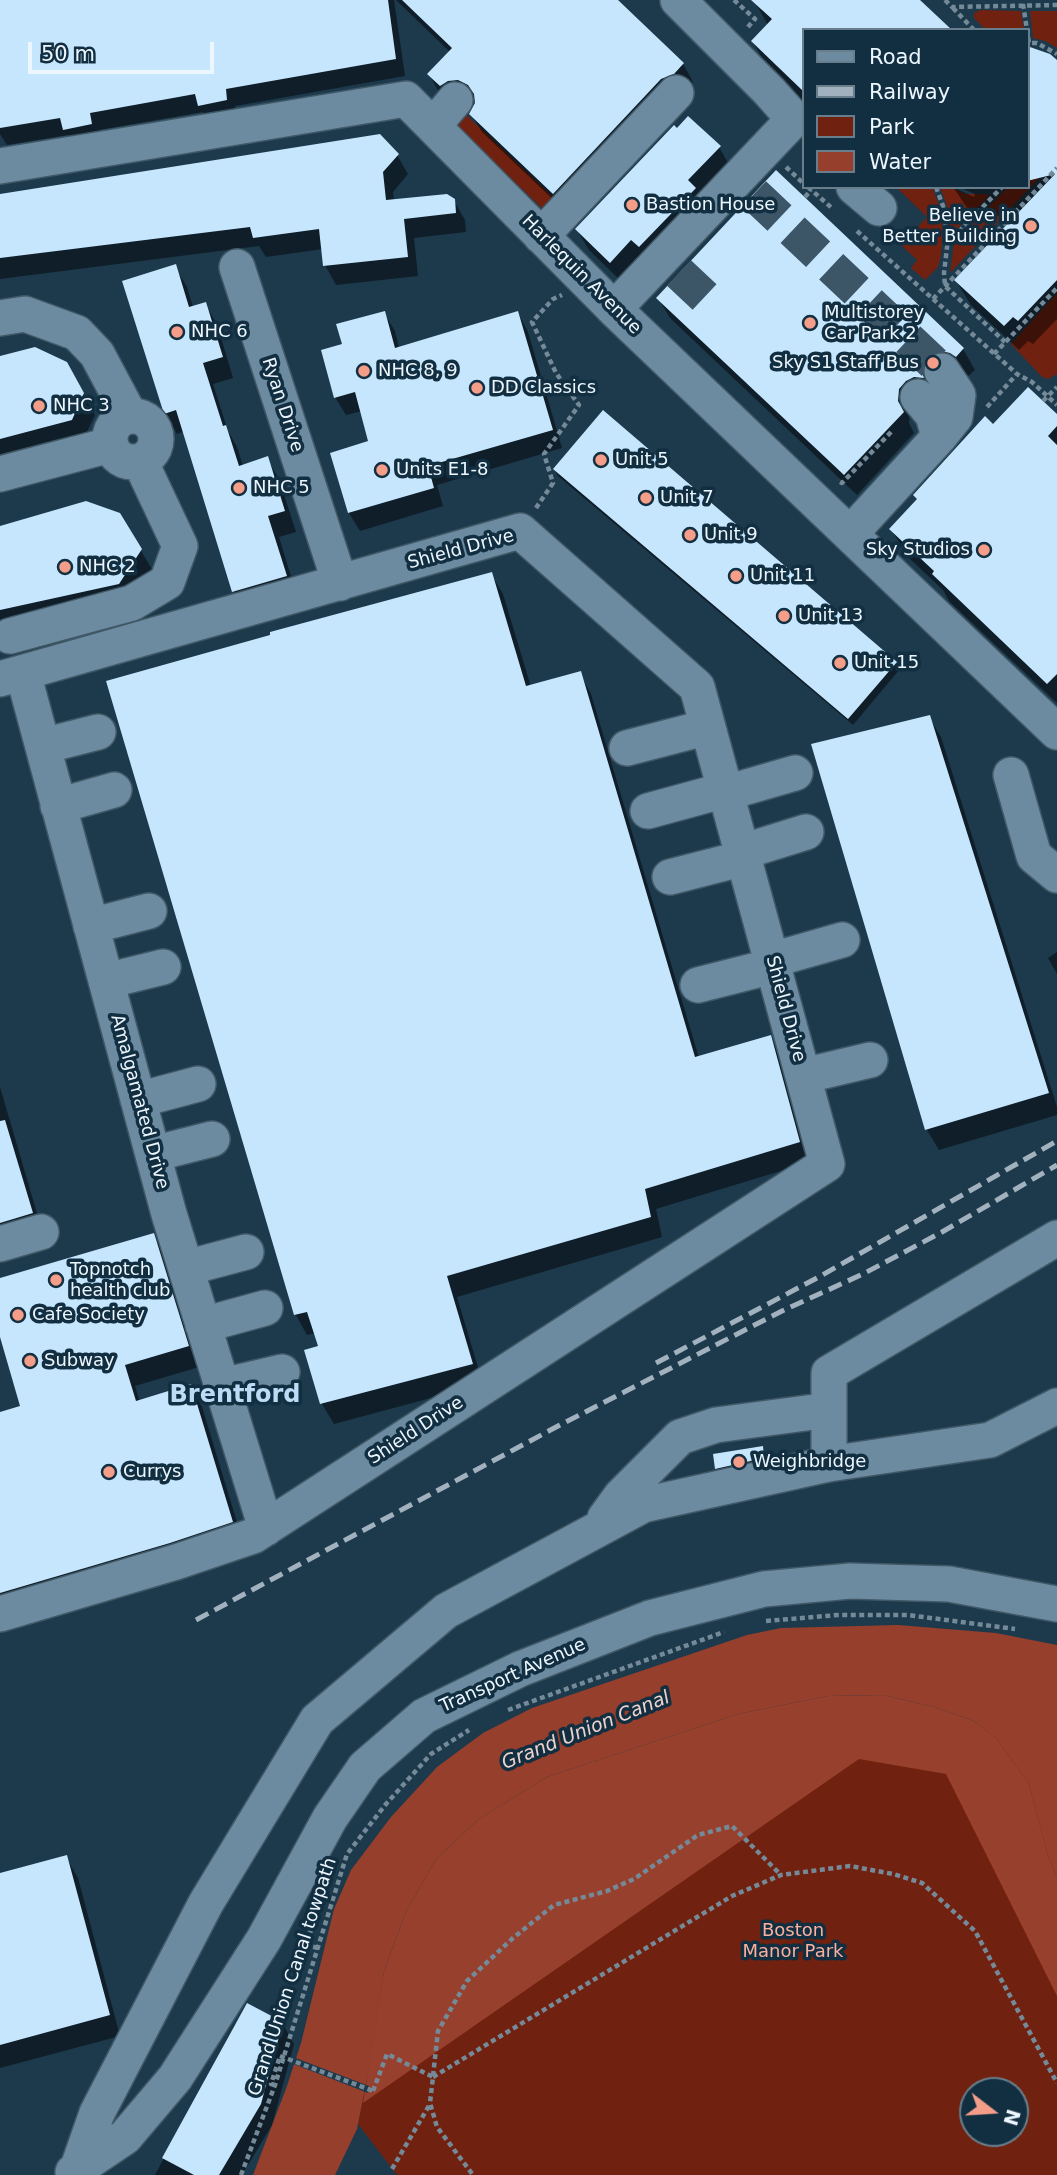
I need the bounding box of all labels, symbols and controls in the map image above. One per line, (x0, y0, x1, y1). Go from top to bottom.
scale bar (32, 28, 217, 72)
legend (802, 28, 1029, 189)
text: 50 m (41, 42, 95, 66)
text: Road (869, 45, 922, 69)
text: Railway (869, 80, 950, 104)
text: Park (869, 115, 914, 139)
text: Water (869, 150, 931, 174)
place label: Bastion House (646, 194, 775, 216)
marker: Bastion House (624, 197, 640, 213)
place label: Believe in Better Building (882, 205, 1017, 248)
street label: Harlequin Avenue (517, 211, 645, 339)
marker: Believe in Better Building (1023, 218, 1039, 234)
place label: Multistorey Car Park 2 (824, 302, 924, 344)
marker: Multistorey Car Park 2 (802, 315, 818, 331)
place label: NHC 6 (191, 321, 248, 343)
marker: NHC 6 (169, 324, 185, 340)
place label: Sky S1 Staff Bus (772, 352, 919, 374)
street label: Ryan Drive (257, 355, 307, 455)
marker: Sky S1 Staff Bus (925, 355, 941, 371)
place label: NHC 8, 9 (378, 360, 458, 382)
marker: NHC 8, 9 (356, 363, 372, 379)
place label: DD Classics (491, 377, 596, 399)
marker: DD Classics (469, 380, 485, 396)
place label: NHC 3 (53, 395, 110, 417)
marker: NHC 3 (31, 398, 47, 414)
place label: Unit 5 (615, 449, 669, 471)
marker: Unit 5 (593, 452, 609, 468)
place label: Units E1-8 (396, 459, 489, 481)
marker: Units E1-8 (374, 462, 390, 478)
place label: NHC 5 (253, 477, 310, 499)
marker: NHC 5 (231, 480, 247, 496)
place label: Unit 7 (660, 487, 714, 509)
marker: Unit 7 (638, 490, 654, 506)
place label: Unit 9 (704, 524, 758, 546)
street label: Shield Drive (406, 525, 516, 575)
marker: Unit 9 (682, 527, 698, 543)
place label: Sky Studios (866, 539, 970, 561)
marker: Sky Studios (976, 542, 992, 558)
place label: NHC 2 (79, 556, 136, 578)
marker: NHC 2 (57, 559, 73, 575)
place label: Unit 11 (750, 565, 815, 587)
marker: Unit 11 (728, 568, 744, 584)
place label: Unit 13 (798, 605, 863, 627)
marker: Unit 13 (776, 608, 792, 624)
place label: Unit 15 (854, 652, 919, 674)
marker: Unit 15 (832, 655, 848, 671)
street label: Shield Drive (760, 954, 810, 1064)
street label: Amalgamated Drive (105, 1012, 173, 1192)
place label: Topnotch health club (70, 1259, 170, 1302)
marker: Topnotch health club (48, 1272, 64, 1288)
place label: Cafe Society (32, 1304, 145, 1326)
marker: Cafe Society (10, 1307, 26, 1323)
place label: Subway (44, 1350, 115, 1372)
marker: Subway (22, 1353, 38, 1369)
district label: Brentford (170, 1382, 300, 1410)
street label: Shield Drive (364, 1392, 468, 1470)
place label: Weighbridge (753, 1451, 866, 1473)
marker: Weighbridge (731, 1454, 747, 1470)
place label: Currys (123, 1461, 181, 1483)
marker: Currys (101, 1464, 117, 1480)
street label: Transport Avenue (437, 1634, 589, 1718)
water label: Grand Union Canal (499, 1687, 673, 1775)
street label: Grand Union Canal towpath (244, 1855, 342, 2099)
park label: Boston Manor Park (742, 1920, 844, 1962)
north arrow (959, 2077, 1029, 2147)
text: N (999, 2107, 1025, 2128)

